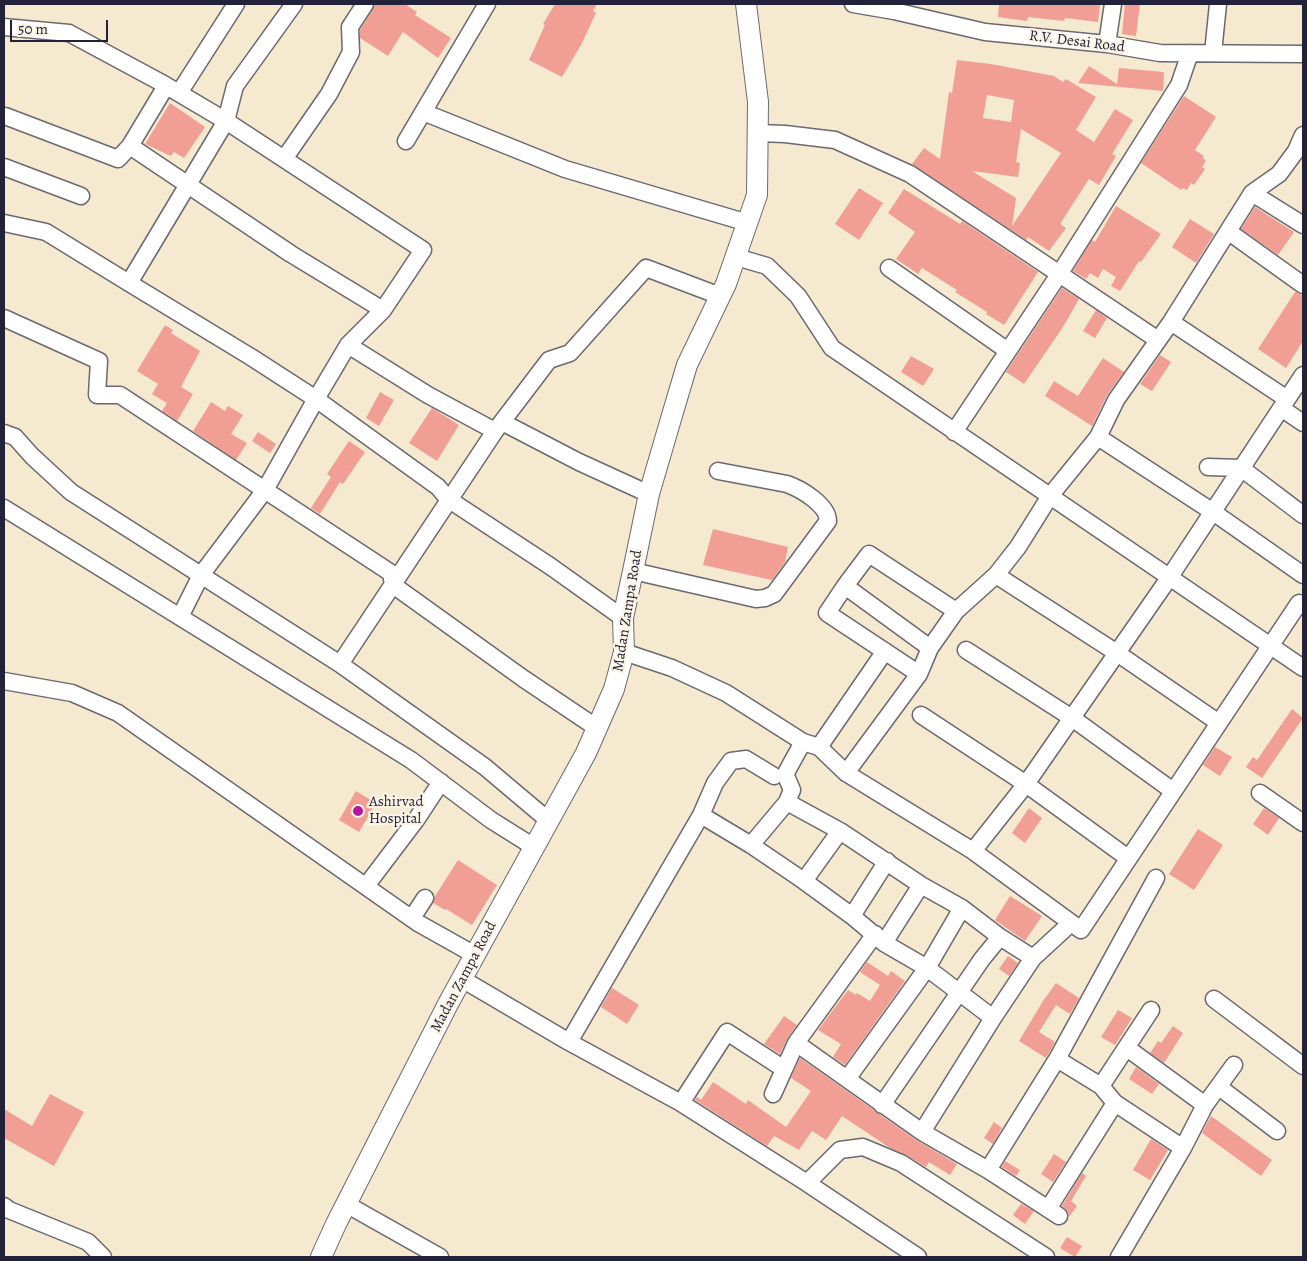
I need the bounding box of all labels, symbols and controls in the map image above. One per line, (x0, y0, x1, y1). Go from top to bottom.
scale bar (12, 10, 110, 42)
text: 50 m (18, 19, 48, 39)
street label: R.V. Desai Road (1028, 27, 1126, 57)
street label: Madan Zampa Road (609, 549, 647, 673)
place label: Ashirvad Hospital (369, 793, 423, 828)
marker: Ashirvad Hospital (351, 804, 365, 818)
street label: Madan Zampa Road (427, 919, 501, 1035)

